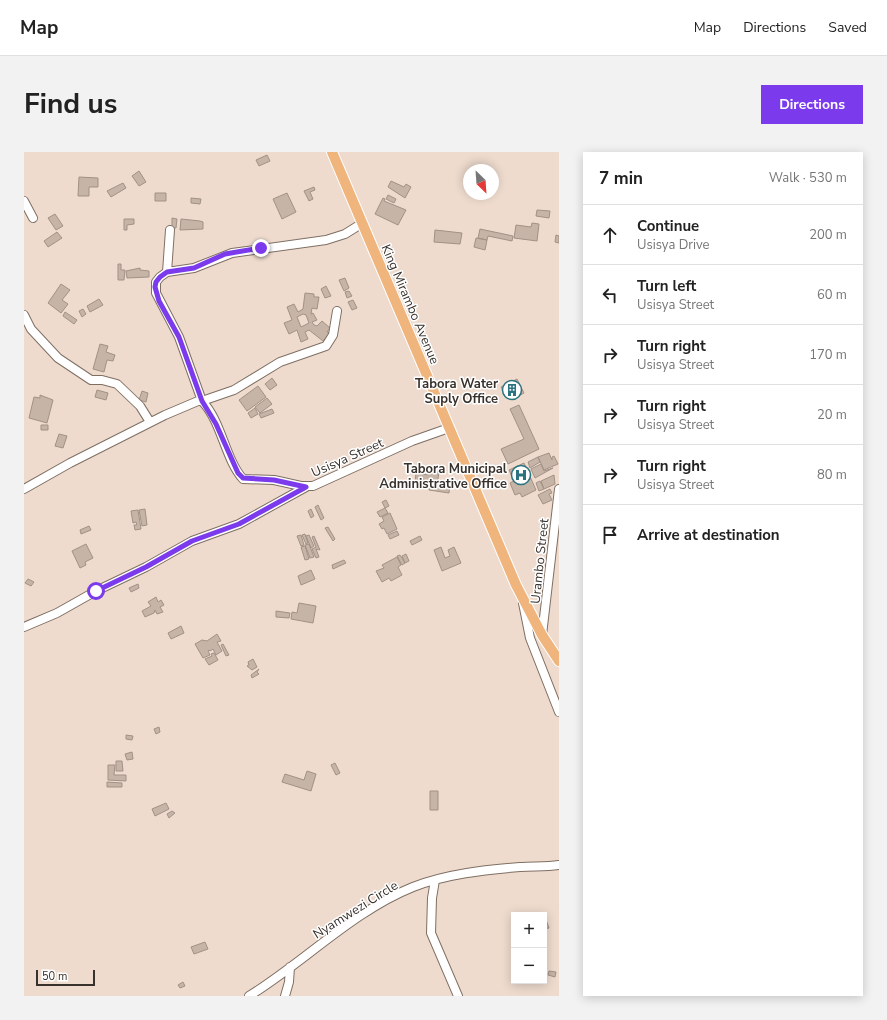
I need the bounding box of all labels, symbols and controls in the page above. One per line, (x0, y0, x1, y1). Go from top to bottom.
text: Map (20, 15, 58, 41)
text: Map (694, 18, 721, 37)
text: Directions (743, 18, 806, 37)
text: Saved (828, 18, 867, 37)
text: Find us (24, 85, 118, 123)
button: Directions (761, 85, 863, 124)
north arrow (463, 164, 499, 200)
text: 7 min (599, 167, 643, 190)
text: Walk · 530 m (769, 169, 847, 187)
text: Continue (637, 216, 699, 236)
icon: ahead (599, 224, 621, 246)
text: 200 m (809, 226, 847, 244)
text: Usisya Drive (637, 236, 709, 254)
route end (252, 239, 270, 257)
street label: King Mirambo Avenue (377, 242, 444, 367)
text: Turn left (637, 276, 696, 296)
icon: left (599, 284, 621, 306)
text: 60 m (817, 286, 847, 304)
text: Usisya Street (637, 296, 714, 314)
text: Turn right (637, 336, 706, 356)
icon: right (599, 344, 621, 366)
text: 170 m (809, 346, 847, 364)
text: Usisya Street (637, 356, 714, 374)
place label: Tabora Water Suply Office (415, 375, 499, 408)
building icon: Tabora Water Suply Office (501, 379, 523, 401)
text: Turn right (637, 396, 706, 416)
icon: right (599, 404, 621, 426)
text: 20 m (817, 406, 847, 424)
text: Usisya Street (637, 416, 714, 434)
street label: Usisya Street (309, 434, 387, 482)
text: Turn right (637, 456, 706, 476)
place label: Tabora Municipal Administrative Office (379, 460, 508, 493)
hospital icon: Tabora Municipal Administrative Office (510, 464, 532, 486)
icon: right (599, 464, 621, 486)
text: 80 m (817, 466, 847, 484)
text: Usisya Street (637, 476, 714, 494)
street label: Urambo Street (527, 517, 553, 605)
icon: arrive (599, 524, 621, 546)
text: Arrive at destination (637, 525, 780, 545)
route start (87, 582, 105, 600)
street label: Nyamwezi Circle (310, 876, 402, 943)
map controls (511, 912, 547, 984)
button: + (511, 912, 547, 948)
button: − (511, 948, 547, 984)
scale bar (36, 968, 95, 987)
text: 50 m (42, 969, 67, 984)

